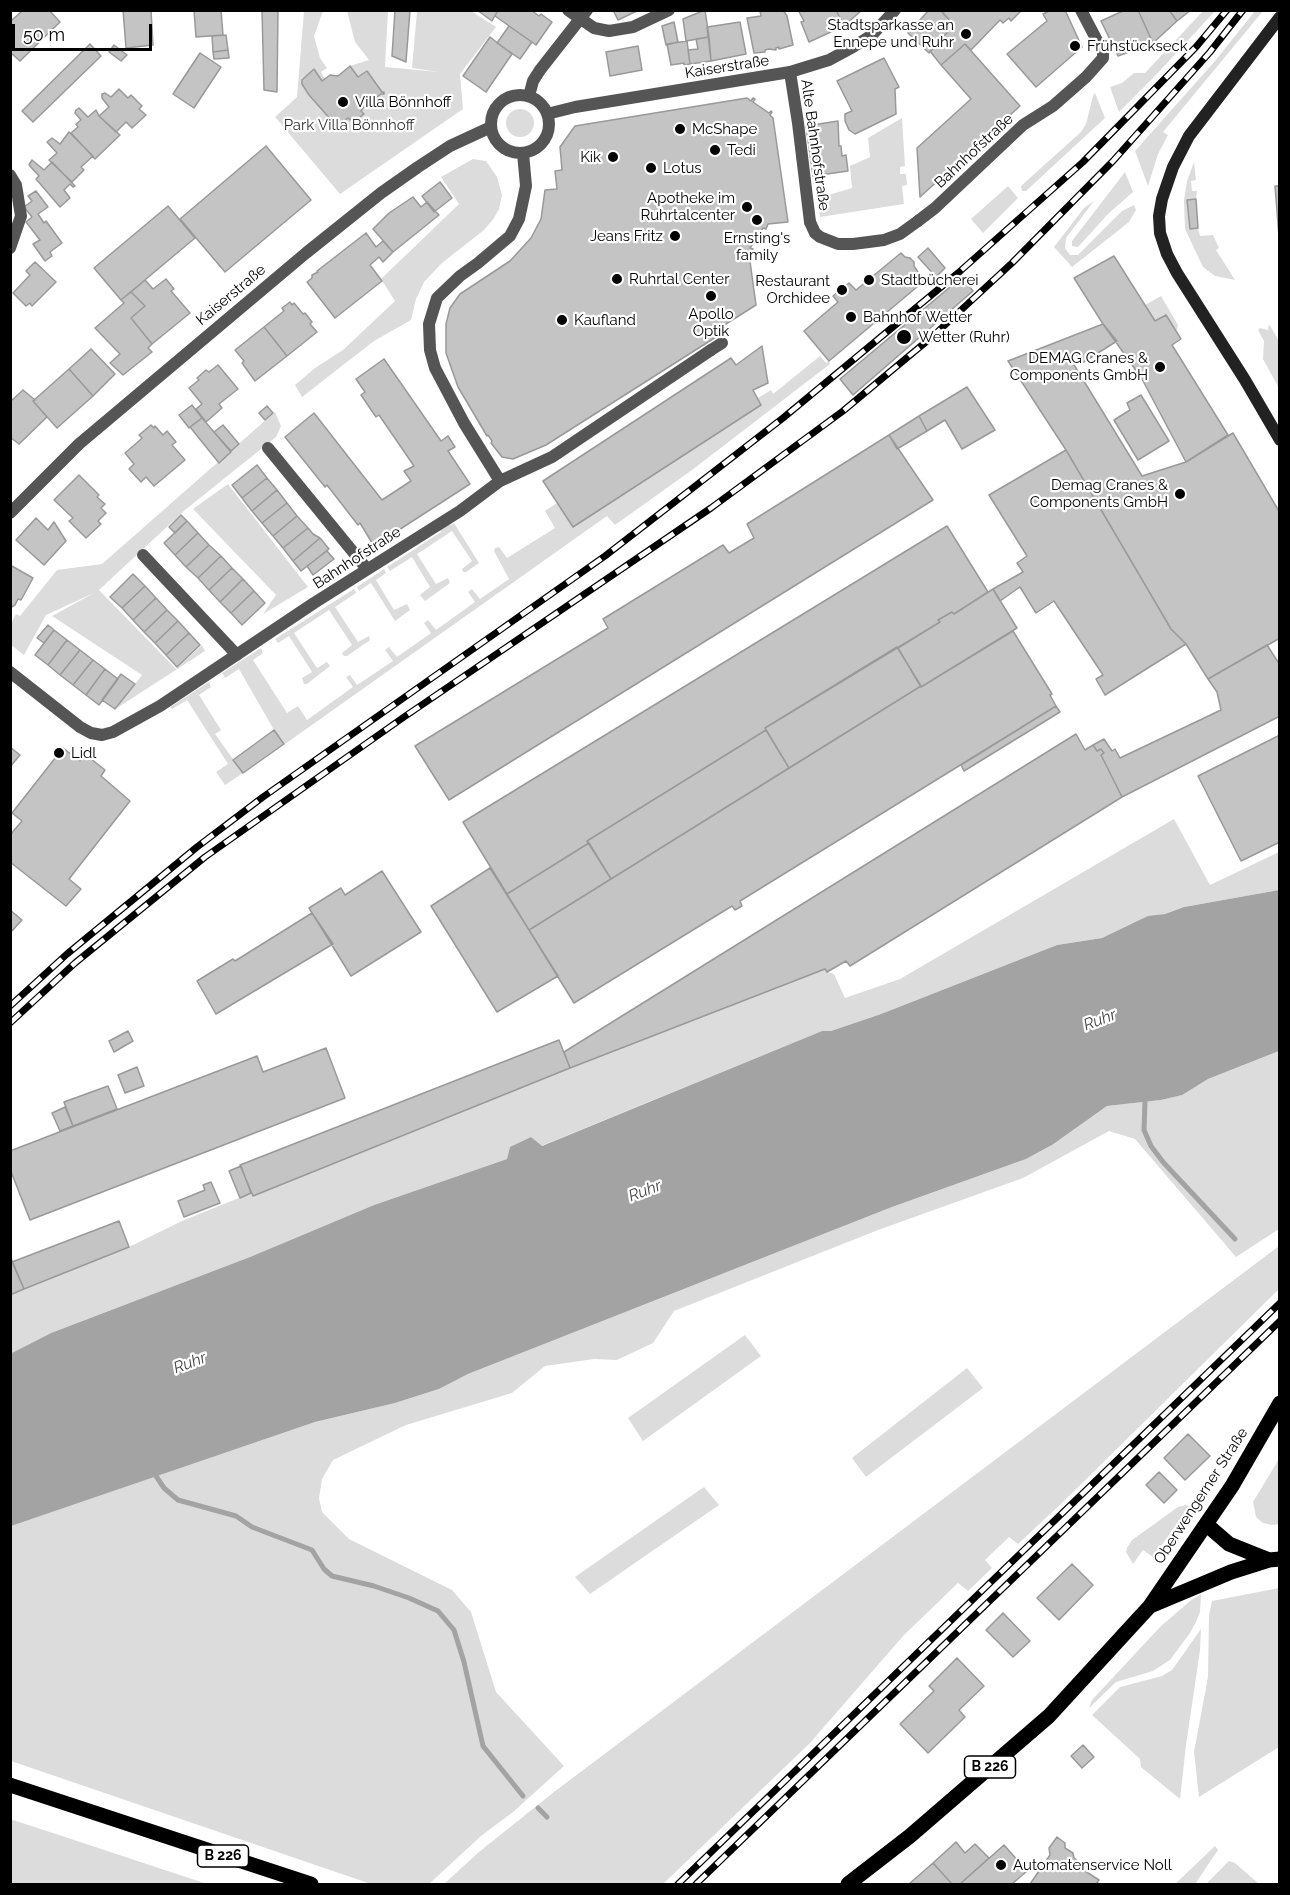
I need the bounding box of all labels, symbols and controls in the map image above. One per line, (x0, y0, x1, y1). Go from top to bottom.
scale bar (15, 12, 154, 50)
place label: Stadtsparkasse an Ennepe und Ruhr (827, 16, 954, 51)
text: 50 m (23, 24, 65, 45)
marker: Stadtsparkasse an Ennepe und Ruhr (959, 27, 973, 41)
place label: Frühstückseck (1087, 37, 1188, 55)
marker: Frühstückseck (1068, 39, 1082, 53)
street label: Kaiserstraße (684, 51, 770, 83)
street label: Alte Bahnhofstraße (797, 78, 833, 212)
place label: Villa Bönnhoff (355, 93, 451, 111)
marker: Villa Bönnhoff (336, 95, 350, 109)
street label: Bahnhofstraße (931, 110, 1017, 192)
park label: Park Villa Bönnhoff (284, 116, 414, 134)
place label: McShape (692, 120, 757, 138)
marker: McShape (673, 122, 687, 136)
place label: Tedi (727, 141, 756, 159)
marker: Tedi (708, 143, 722, 157)
place label: Kik (580, 148, 601, 166)
marker: Kik (606, 150, 620, 164)
place label: Lotus (663, 159, 702, 177)
marker: Lotus (644, 161, 658, 175)
place label: Apotheke im Ruhrtalcenter (641, 189, 735, 224)
marker: Apotheke im Ruhrtalcenter (740, 200, 754, 214)
marker: Ernsting's family (750, 213, 764, 227)
place label: Jeans Fritz (590, 227, 663, 245)
marker: Jeans Fritz (668, 229, 682, 243)
place label: Ernsting's family (724, 229, 790, 264)
street label: Kaiserstraße (193, 261, 269, 329)
place label: Ruhrtal Center (629, 270, 729, 288)
place label: Stadtbücherei (881, 271, 979, 289)
marker: Ruhrtal Center (610, 272, 624, 286)
place label: Restaurant Orchidee (755, 272, 830, 307)
marker: Stadtbücherei (862, 273, 876, 287)
marker: Restaurant Orchidee (835, 283, 849, 297)
marker: Apollo Optik (704, 289, 718, 303)
place label: Apollo Optik (688, 305, 734, 340)
place label: Bahnhof Wetter (863, 308, 972, 326)
marker: Bahnhof Wetter (844, 310, 858, 324)
place label: Kaufland (574, 311, 636, 329)
marker: Kaufland (555, 313, 569, 327)
marker: Wetter (Ruhr) (895, 328, 913, 346)
place label: Wetter (Ruhr) (918, 328, 1010, 346)
place label: DEMAG Cranes & Components GmbH (1010, 349, 1148, 384)
marker: DEMAG Cranes & Components GmbH (1153, 360, 1167, 374)
place label: Demag Cranes & Components GmbH (1030, 476, 1168, 511)
marker: Demag Cranes & Components GmbH (1173, 487, 1187, 501)
street label: Bahnhofstraße (310, 523, 404, 593)
place label: Lidl (71, 744, 96, 762)
marker: Lidl (52, 746, 66, 760)
water label: Ruhr (1081, 1005, 1119, 1035)
water label: Ruhr (626, 1176, 664, 1206)
water label: Ruhr (171, 1348, 209, 1378)
street label: Oberwengerner Straße (1150, 1425, 1252, 1567)
road number: B 226 (964, 1756, 1016, 1778)
road number: B 226 (198, 1845, 248, 1867)
place label: Automatenservice Noll (1013, 1856, 1172, 1874)
marker: Automatenservice Noll (994, 1858, 1008, 1872)

